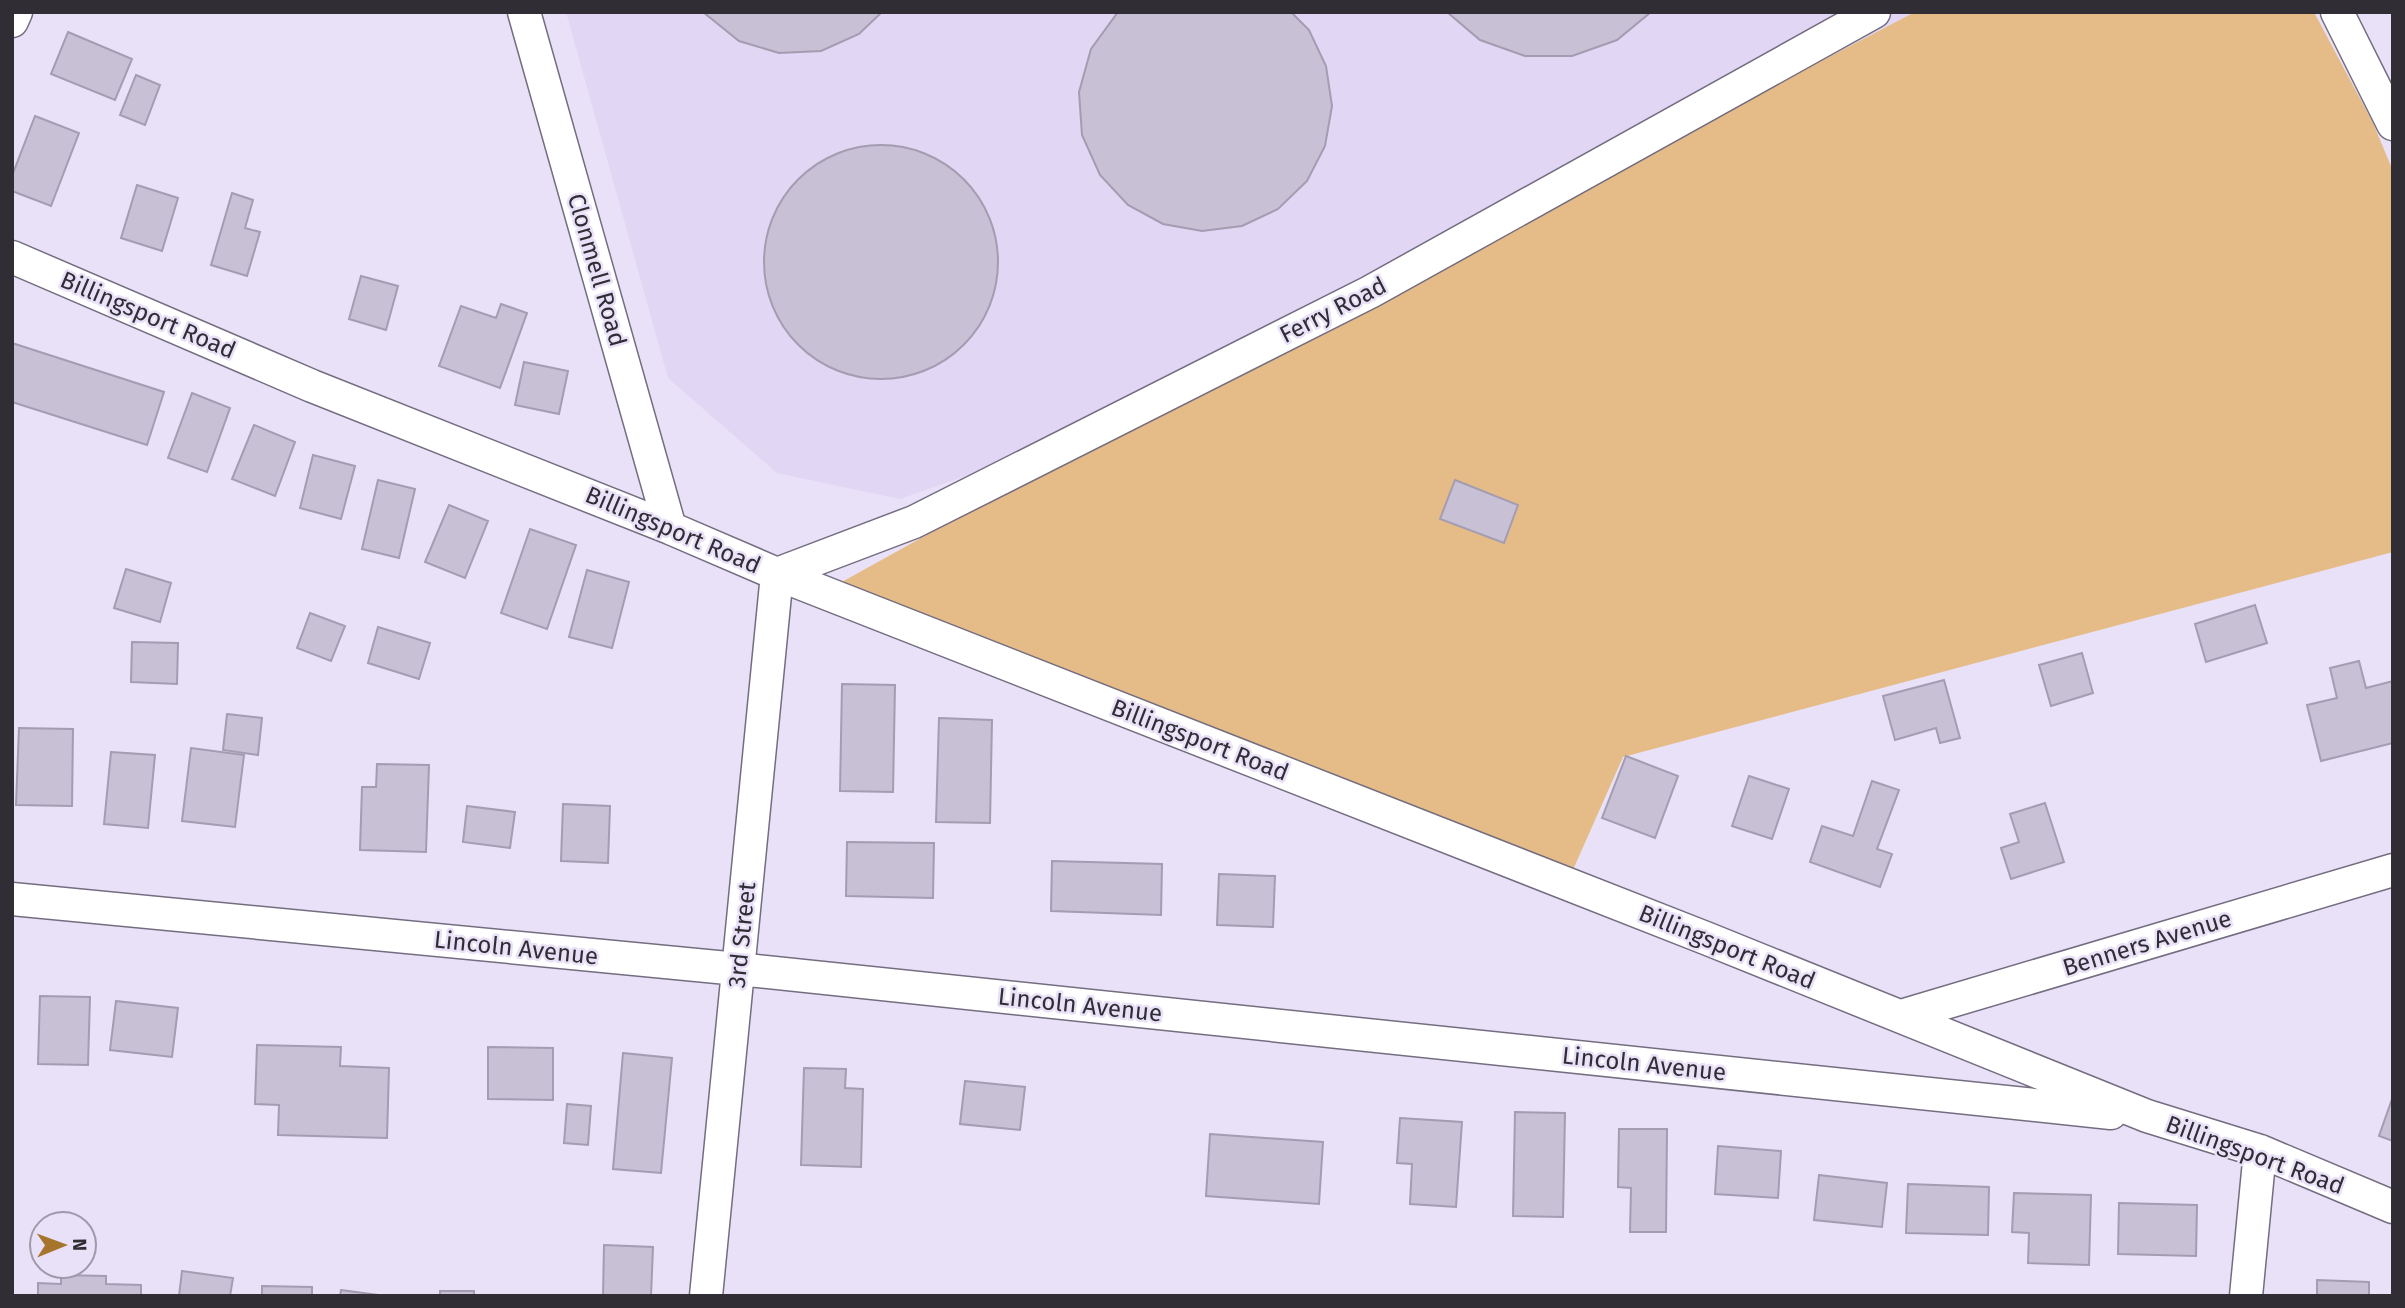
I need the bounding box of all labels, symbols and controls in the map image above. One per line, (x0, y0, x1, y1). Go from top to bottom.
street label: Clonmell Road (562, 190, 632, 350)
street label: Billingsport Road (56, 265, 240, 365)
street label: Ferry Road (1275, 271, 1391, 349)
street label: Billingsport Road (581, 480, 765, 580)
street label: Billingsport Road (1107, 693, 1293, 787)
street label: 3rd Street (723, 880, 762, 989)
street label: Billingsport Road (1635, 899, 1819, 995)
street label: Benners Avenue (2059, 904, 2235, 982)
street label: Lincoln Avenue (433, 925, 599, 971)
street label: Lincoln Avenue (997, 982, 1163, 1028)
street label: Lincoln Avenue (1561, 1041, 1727, 1087)
street label: Billingsport Road (2162, 1110, 2348, 1200)
north arrow (28, 1210, 98, 1280)
text: N (68, 1238, 91, 1251)

